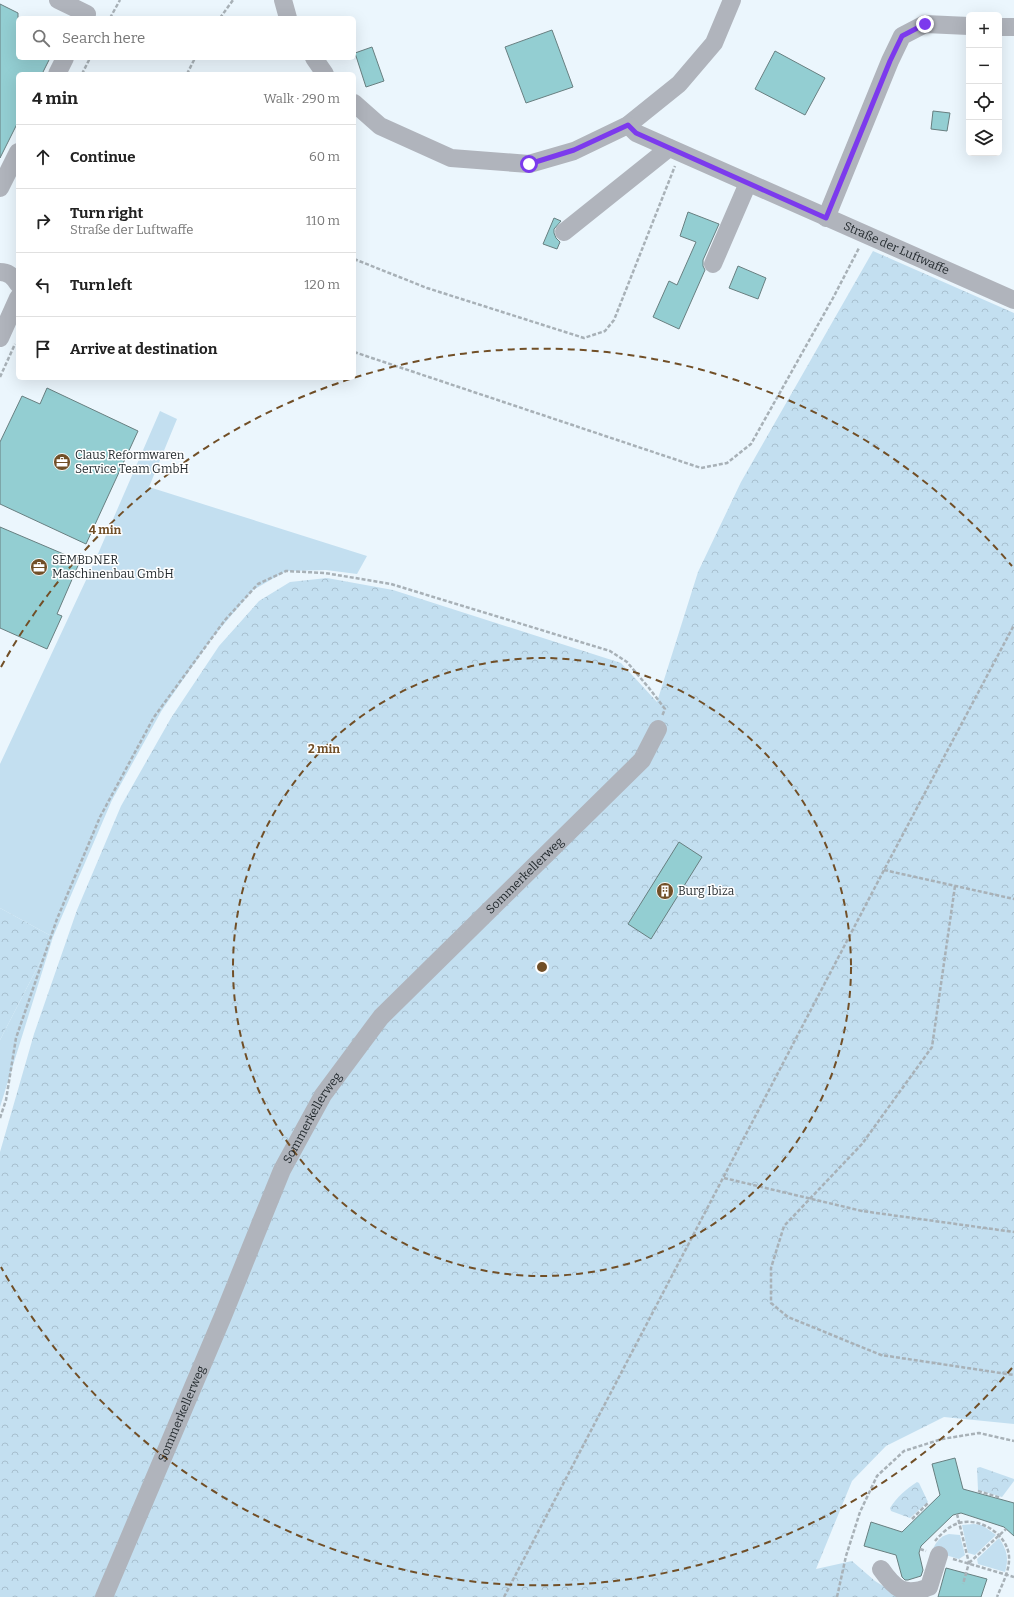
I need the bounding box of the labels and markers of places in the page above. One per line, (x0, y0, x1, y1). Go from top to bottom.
place label: Claus Reformwaren Service Team GmbH (75, 448, 189, 476)
office icon: Claus Reformwaren Service Team GmbH (52, 452, 72, 472)
place label: SEMBDNER Maschinenbau GmbH (52, 553, 174, 581)
office icon: SEMBDNER Maschinenbau GmbH (29, 557, 49, 577)
building icon: Burg Ibiza (655, 881, 675, 901)
place label: Burg Ibiza (678, 884, 735, 898)
centre of rings (535, 960, 549, 974)

